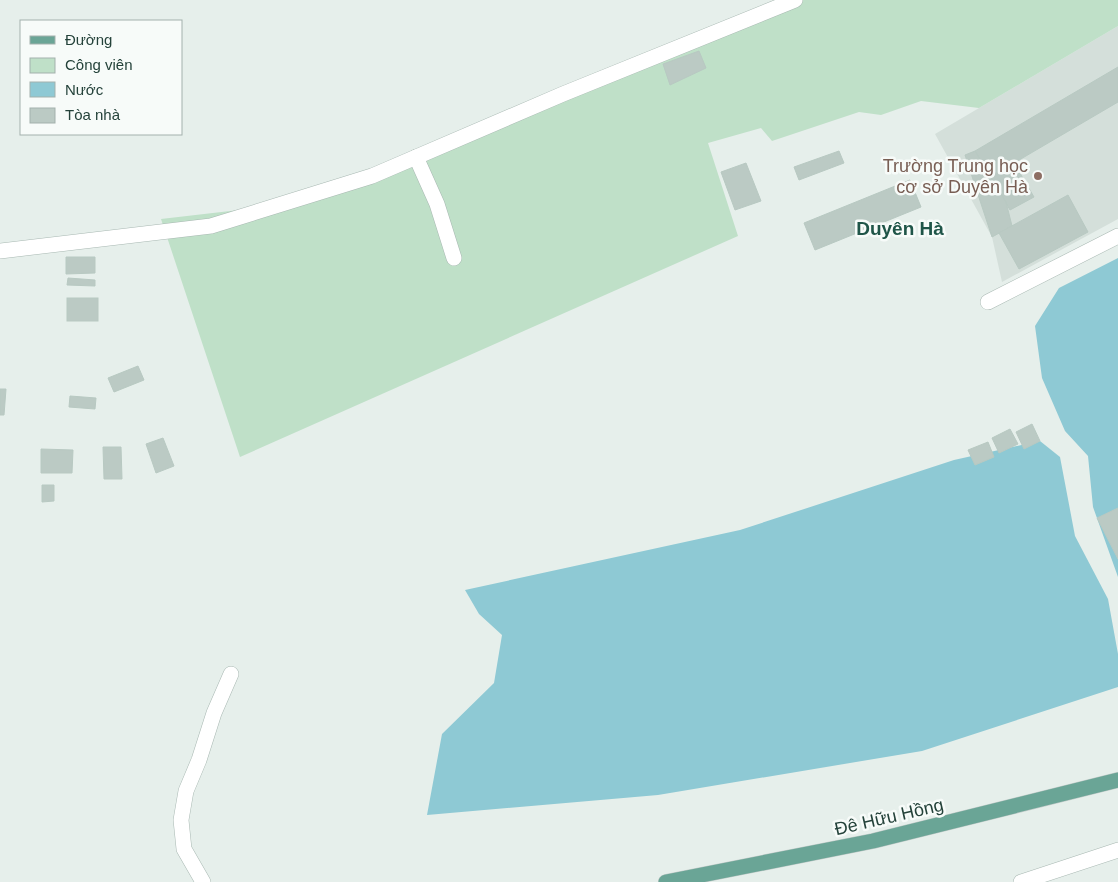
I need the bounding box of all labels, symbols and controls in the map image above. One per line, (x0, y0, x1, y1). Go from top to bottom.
legend (20, 20, 182, 135)
text: Đường (65, 31, 112, 48)
text: Công viên (65, 56, 133, 73)
text: Nước (65, 81, 104, 98)
text: Tòa nhà (65, 106, 121, 123)
place label: Trường Trung học cơ sở Duyên Hà (883, 156, 1029, 197)
marker: Trường Trung học cơ sở Duyên Hà (1032, 170, 1044, 182)
district label: Duyên Hà (856, 218, 944, 239)
street label: Đê Hữu Hồng (833, 795, 945, 839)

